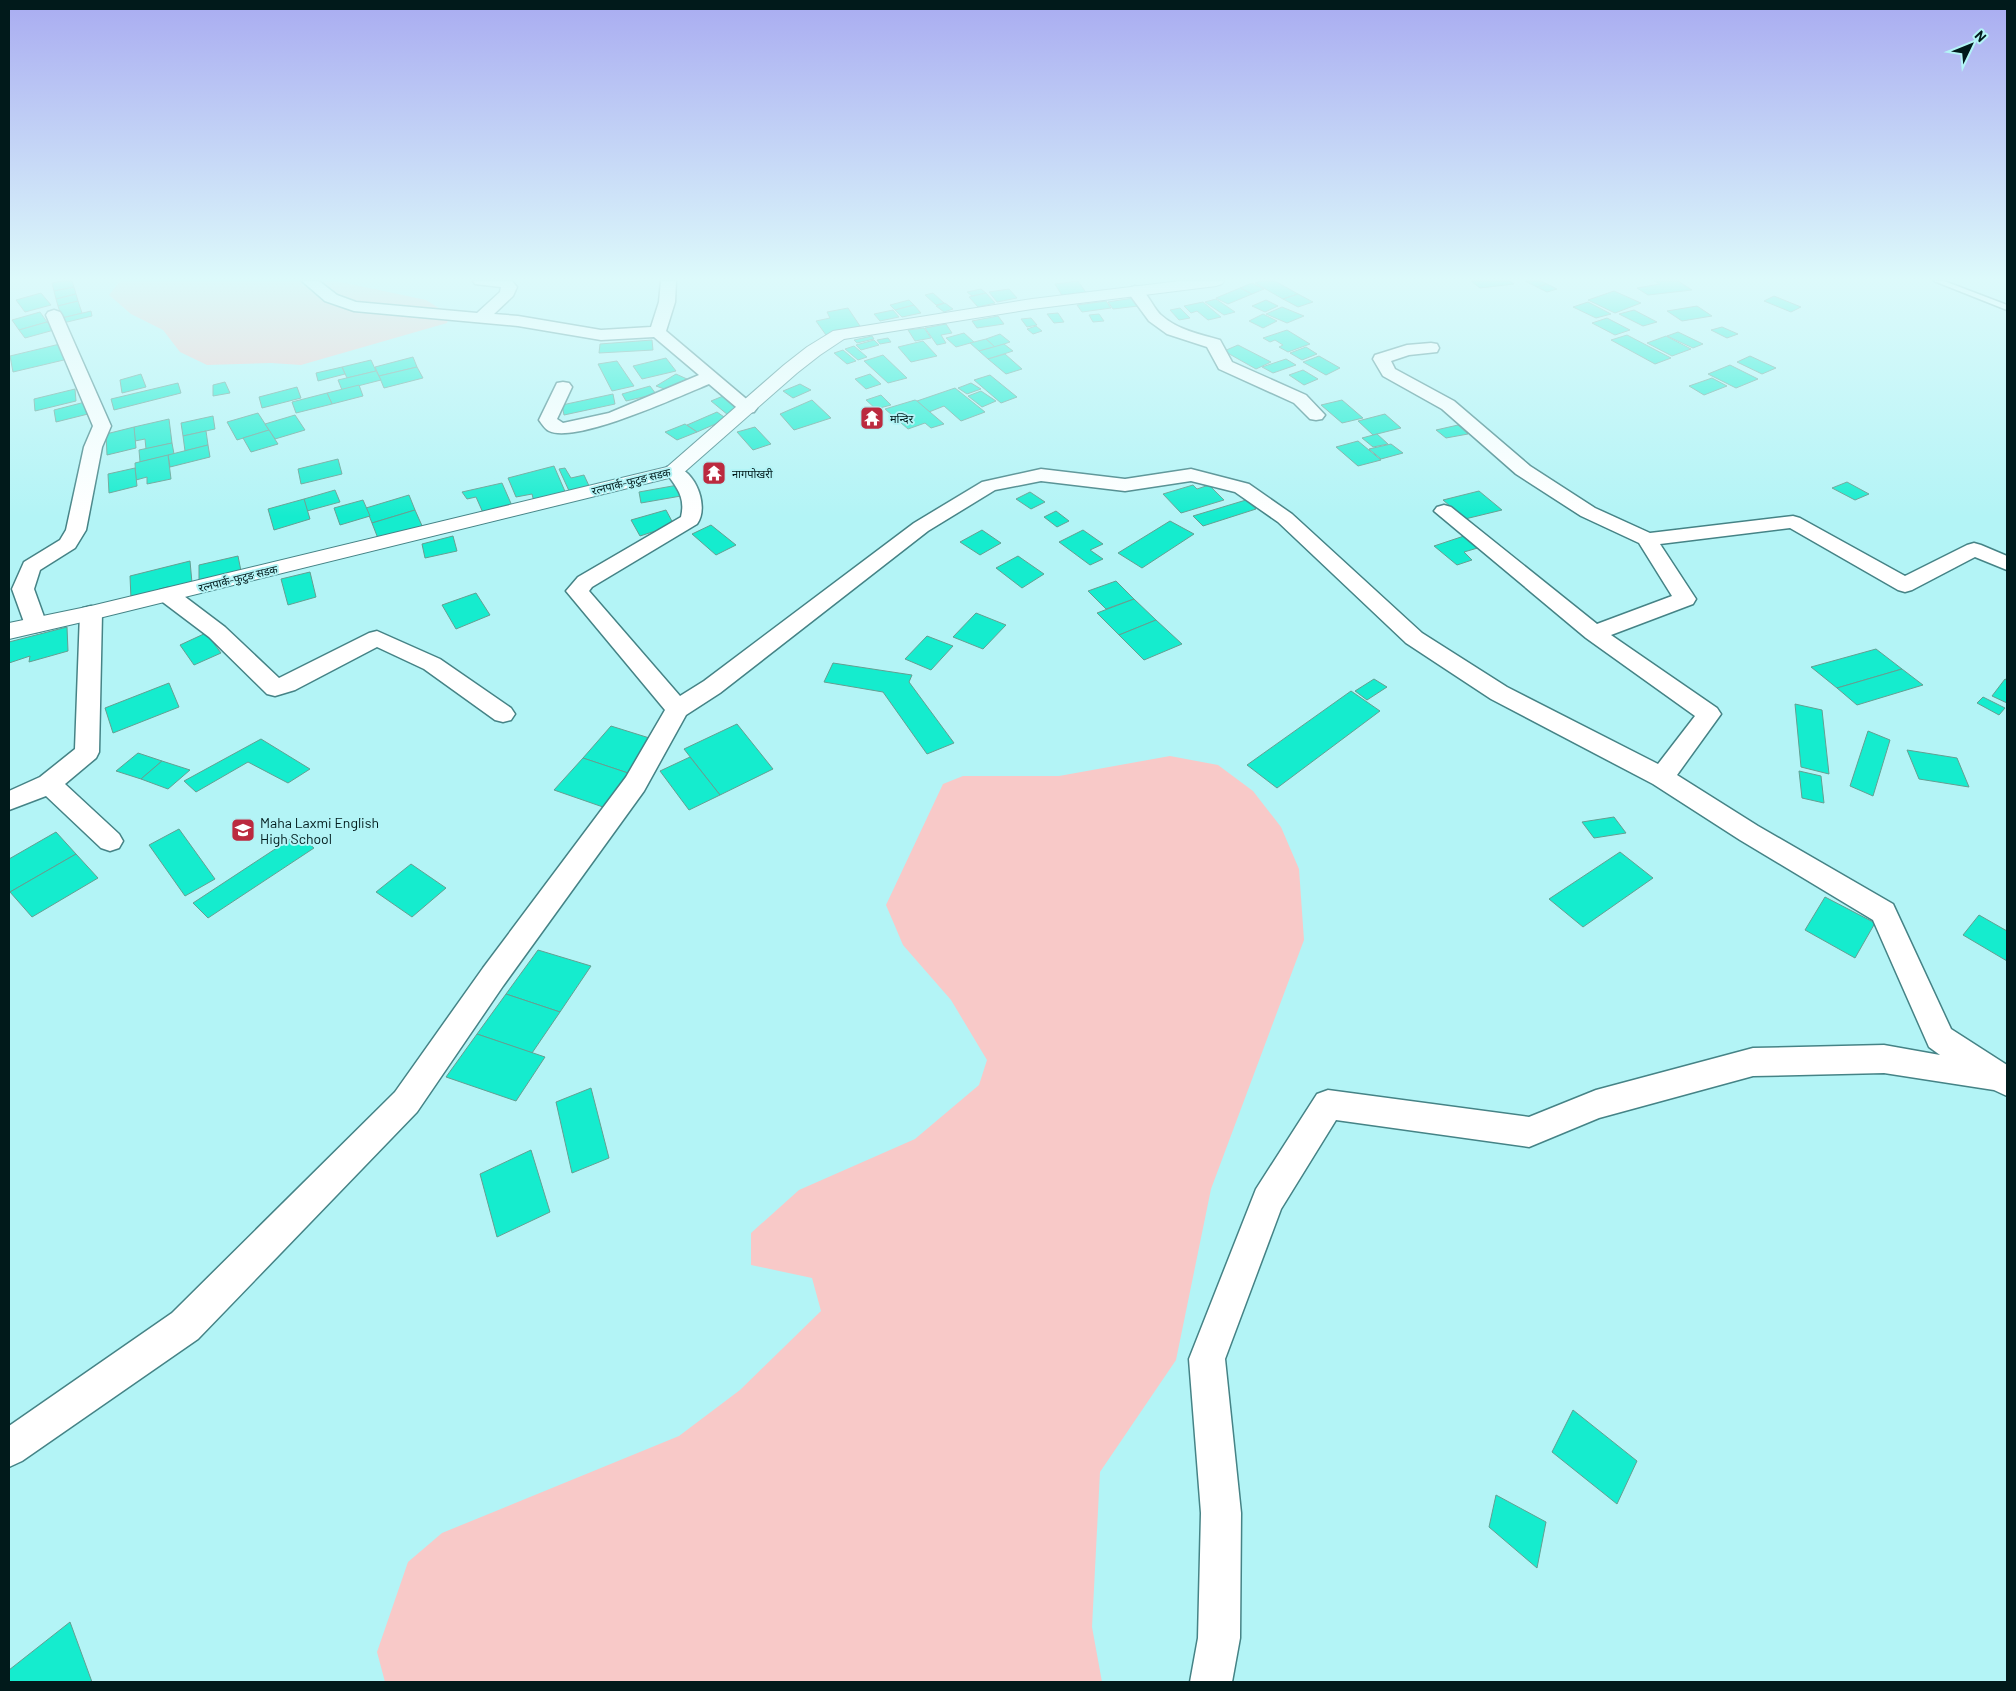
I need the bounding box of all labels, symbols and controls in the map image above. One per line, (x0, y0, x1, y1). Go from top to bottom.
north arrow (1946, 20, 1996, 70)
text: N (1971, 27, 1990, 45)
temple icon: मन्दिर (859, 405, 885, 431)
place label: मन्दिर (890, 412, 914, 425)
temple icon: नागपोखरी (701, 460, 727, 486)
street label: रत्नपार्क-फुटुङ सडक (590, 465, 673, 498)
place label: नागपोखरी (732, 467, 773, 480)
street label: रत्नपार्क-फुटुङ सडक (197, 562, 280, 595)
place label: Maha Laxmi English High School (260, 814, 379, 847)
school or university icon: Maha Laxmi English High School (230, 817, 256, 843)

